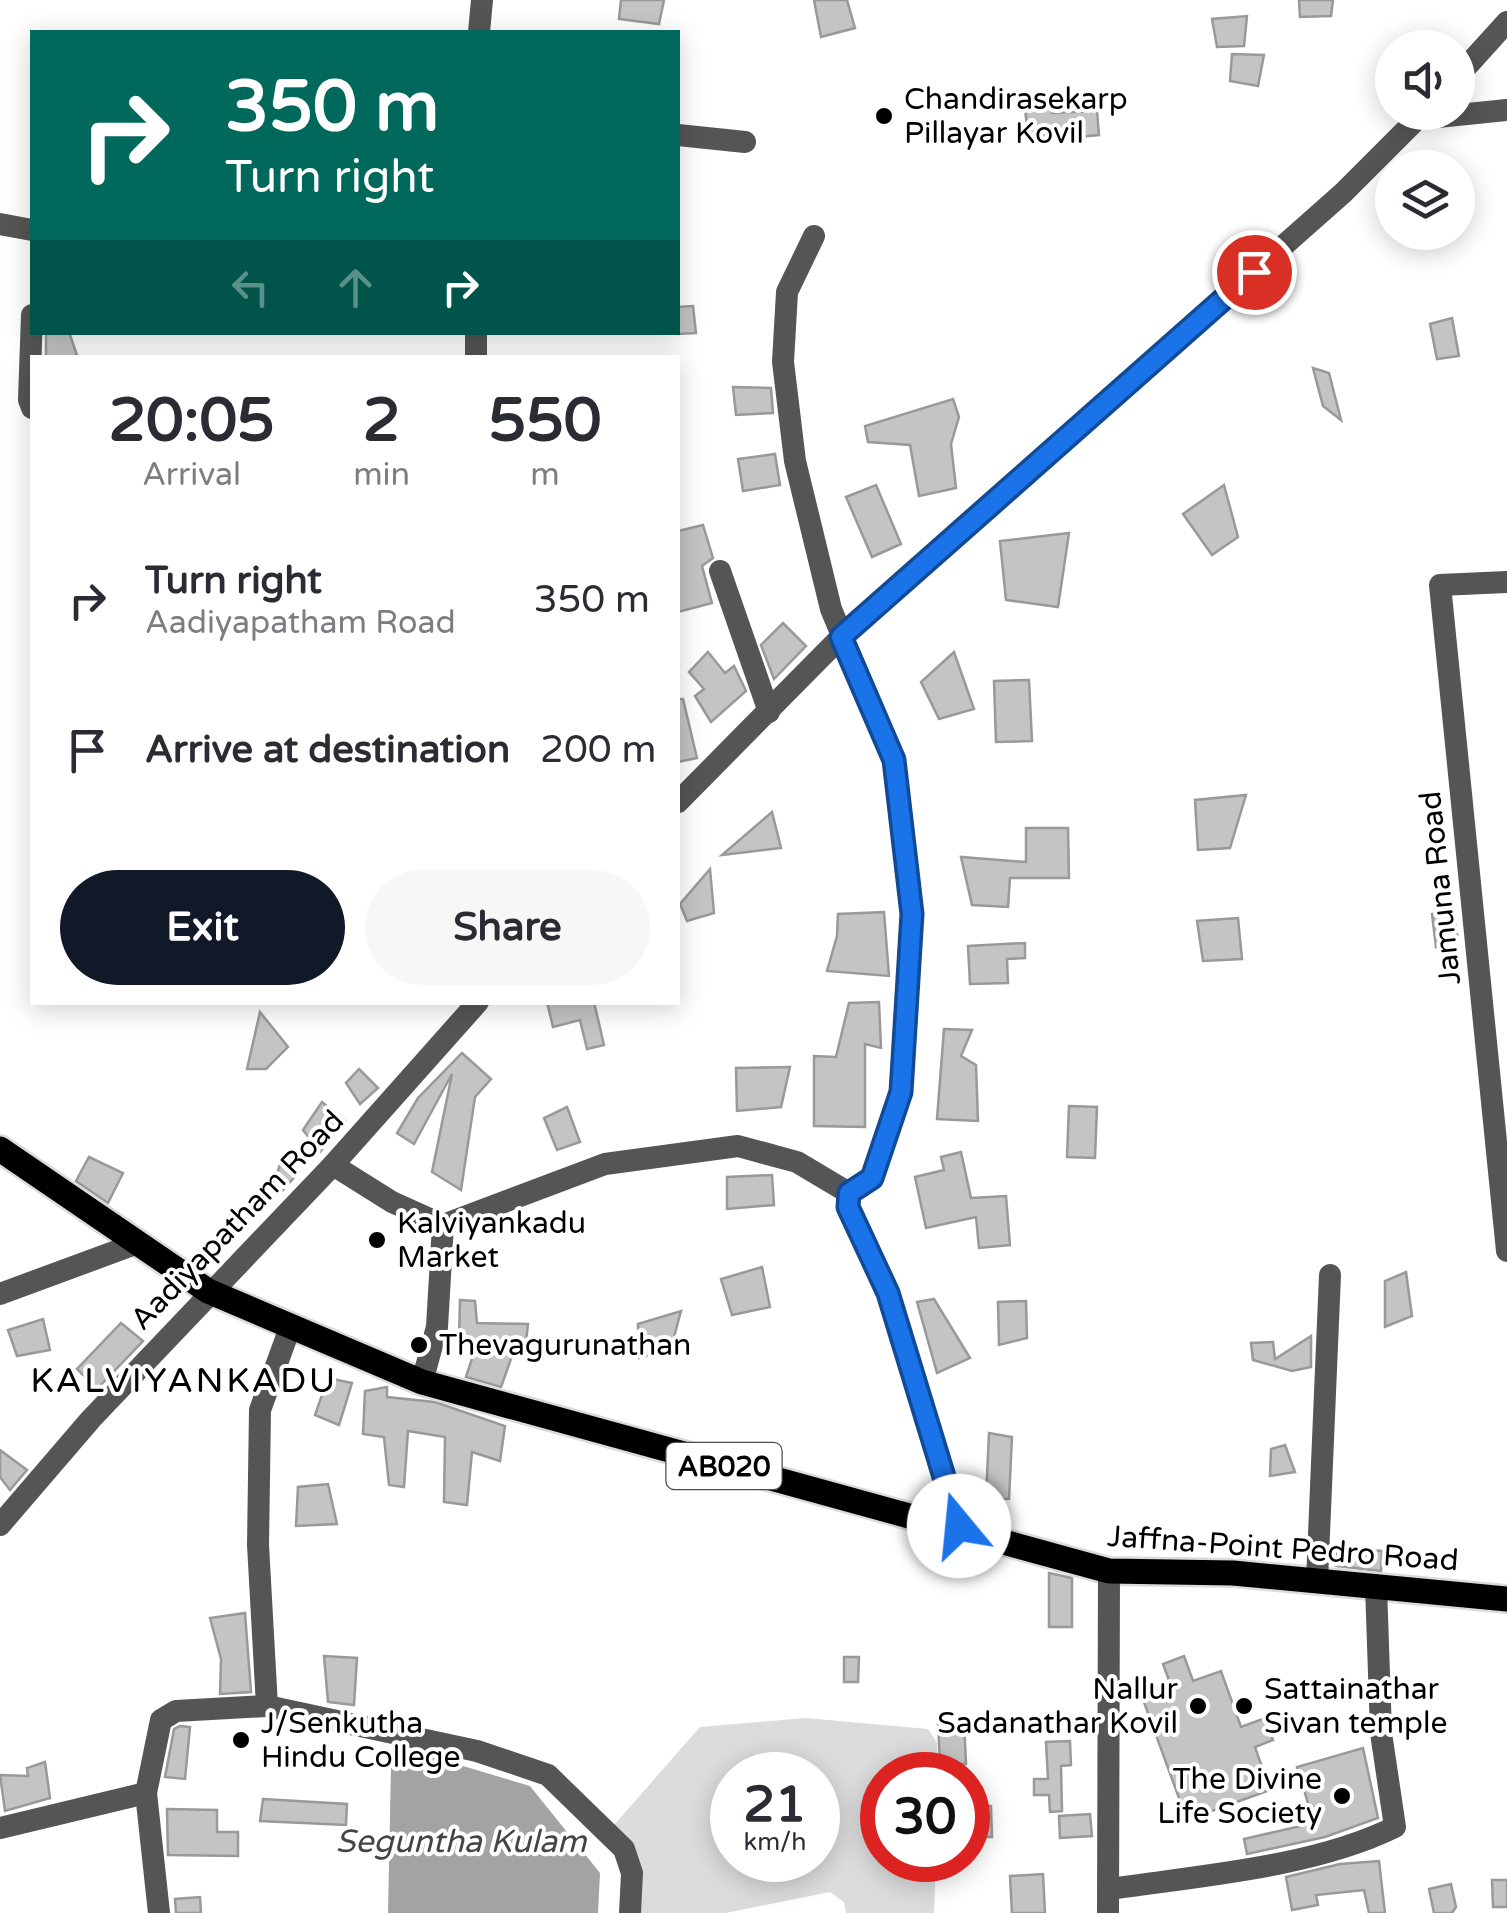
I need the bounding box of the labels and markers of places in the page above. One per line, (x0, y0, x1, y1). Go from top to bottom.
place label: Chandirasekarp Pillayar Kovil (904, 81, 1128, 152)
marker: Chandirasekarp Pillayar Kovil (873, 105, 895, 127)
pin (1212, 230, 1297, 315)
place label: Kalviyankadu Market (397, 1205, 586, 1276)
marker: Kalviyankadu Market (366, 1229, 388, 1251)
place label: Thevagurunathan (439, 1327, 691, 1364)
marker: Thevagurunathan (408, 1334, 430, 1356)
place label: Nallur Sadanathar Kovil (937, 1671, 1179, 1742)
place label: Sattainathar Sivan temple (1264, 1671, 1447, 1742)
marker: Nallur Sadanathar Kovil (1187, 1695, 1209, 1717)
marker: Sattainathar Sivan temple (1233, 1695, 1255, 1717)
place label: J/Senkutha Hindu College (261, 1705, 461, 1776)
marker: J/Senkutha Hindu College (230, 1729, 252, 1751)
place label: The Divine Life Society (1157, 1761, 1322, 1832)
marker: The Divine Life Society (1331, 1785, 1353, 1807)

